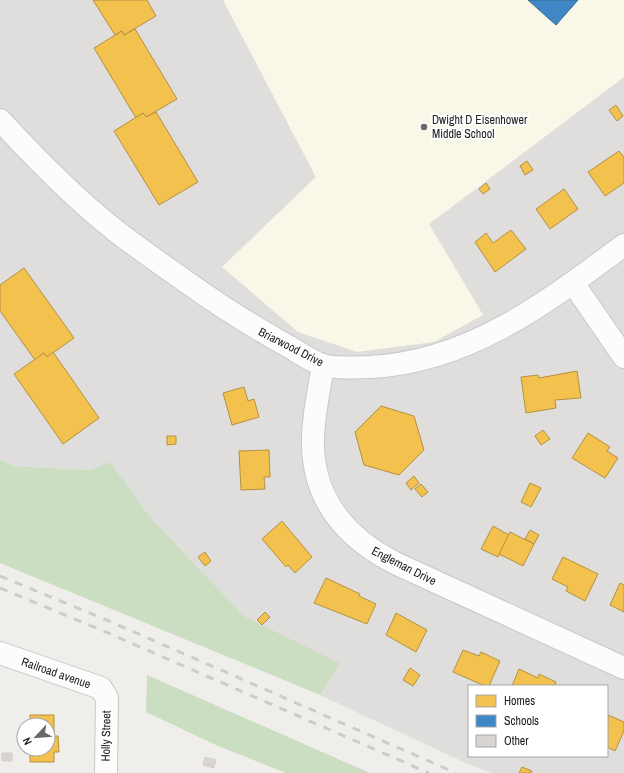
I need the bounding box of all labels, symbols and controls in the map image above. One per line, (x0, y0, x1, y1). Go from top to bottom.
place label: Dwight D Eisenhower Middle School (432, 112, 528, 142)
marker: Dwight D Eisenhower Middle School (419, 122, 429, 132)
street label: Briarwood Drive (256, 324, 326, 370)
street label: Engleman Drive (369, 543, 439, 589)
street label: Railroad avenue (19, 654, 93, 692)
legend (468, 685, 608, 757)
text: Homes (504, 693, 535, 709)
street label: Holly Street (98, 710, 114, 762)
text: Schools (504, 713, 539, 729)
north arrow (16, 717, 56, 757)
text: Other (504, 733, 529, 749)
text: N (19, 735, 35, 747)

